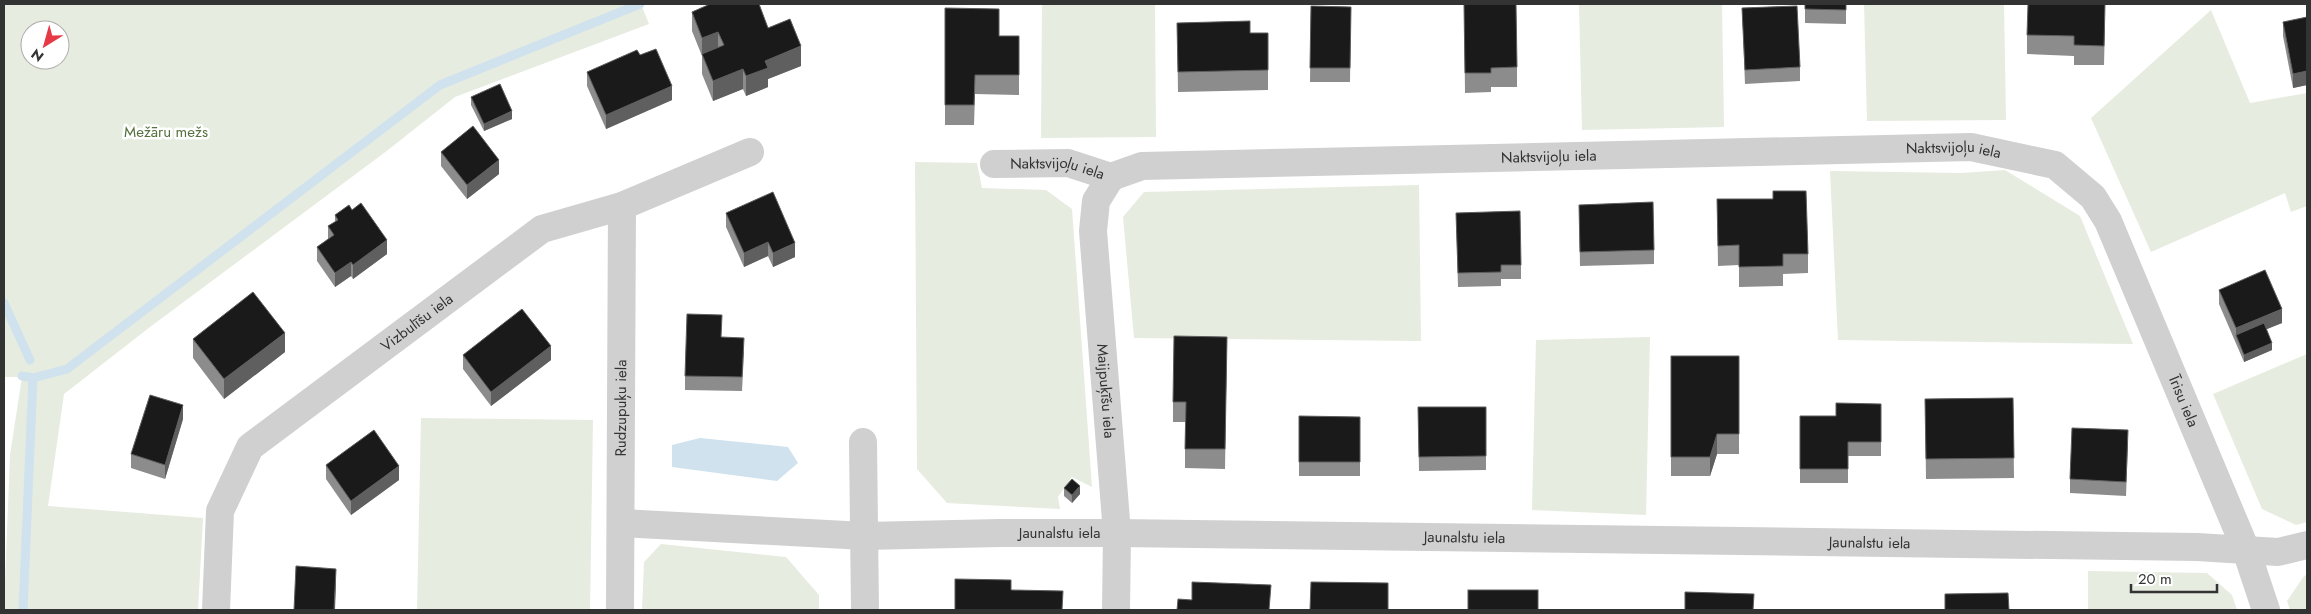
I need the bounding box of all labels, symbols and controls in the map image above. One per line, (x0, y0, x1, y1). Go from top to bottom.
north arrow (20, 20, 70, 70)
text: N (27, 44, 48, 67)
park label: Mežāru mežs (124, 121, 208, 143)
street label: Naktsvijoļu iela (1906, 136, 2003, 164)
street label: Naktsvijoļu iela (1501, 145, 1597, 169)
street label: Naktsvijoļu iela (1010, 152, 1107, 185)
street label: Vizbulīšu iela (376, 288, 458, 357)
street label: Maijpuķīšu iela (1091, 343, 1120, 439)
street label: Rudzupuķu iela (610, 359, 632, 457)
street label: Īrisu iela (2163, 372, 2204, 430)
street label: Jaunalstu iela (1017, 522, 1100, 544)
street label: Jaunalstu iela (1422, 526, 1506, 549)
street label: Jaunalstu iela (1827, 531, 1911, 554)
scale bar (2131, 562, 2217, 594)
text: 20 m (2138, 568, 2172, 590)

